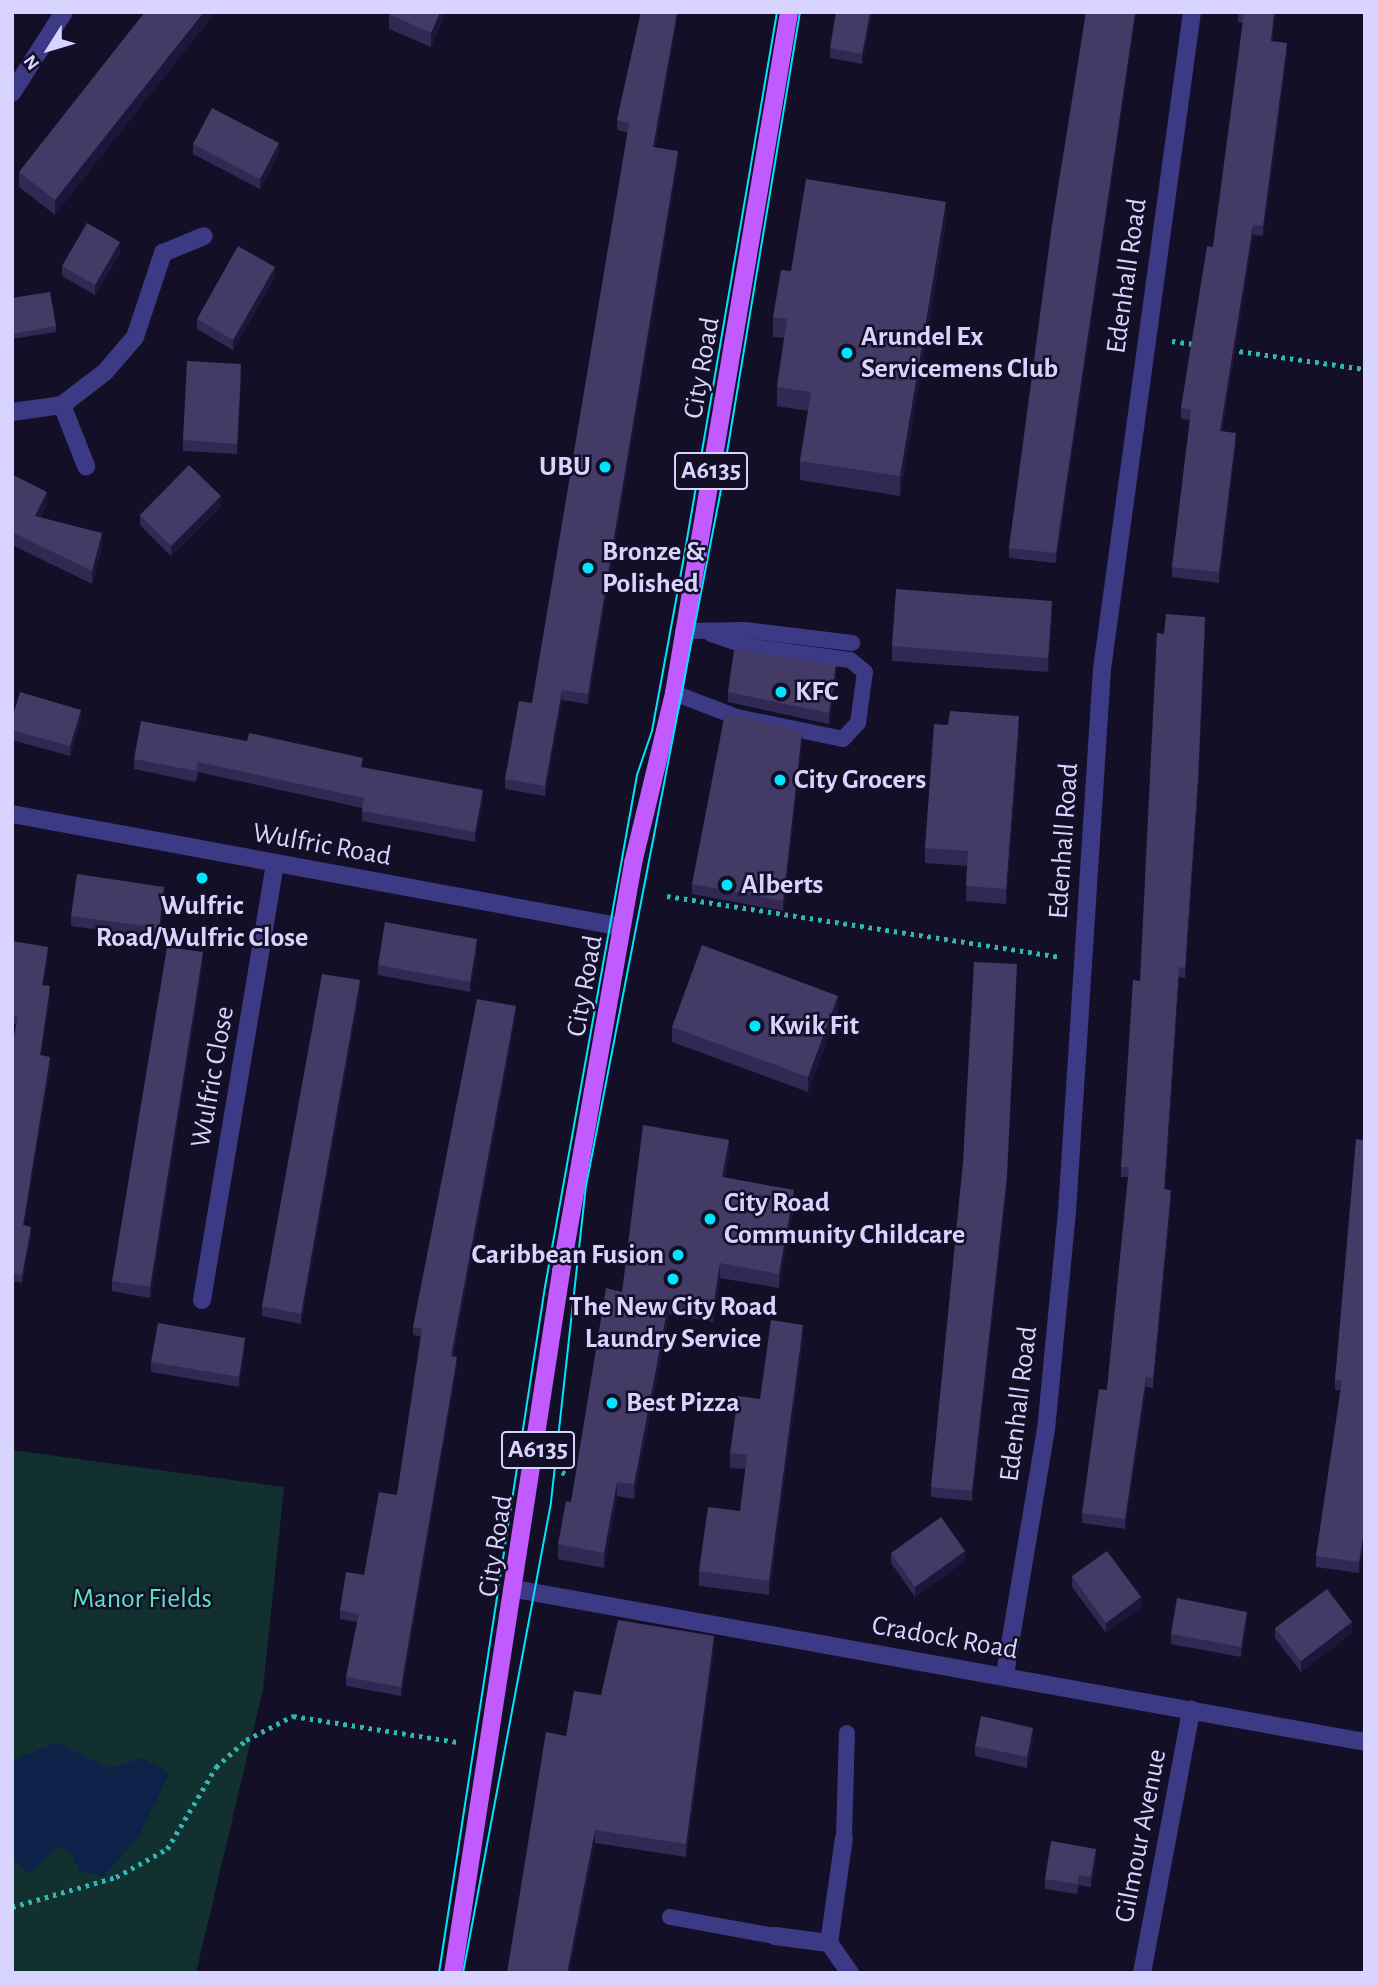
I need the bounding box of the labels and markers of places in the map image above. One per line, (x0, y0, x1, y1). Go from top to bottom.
place label: Arundel Ex Servicemens Club (861, 320, 1058, 386)
marker: Arundel Ex Servicemens Club (839, 345, 855, 361)
place label: UBU (539, 450, 591, 484)
marker: UBU (597, 459, 613, 475)
place label: Bronze & Polished (602, 535, 705, 601)
marker: Bronze & Polished (580, 560, 596, 576)
place label: KFC (795, 675, 839, 709)
marker: KFC (773, 684, 789, 700)
place label: City Grocers (794, 763, 926, 797)
marker: City Grocers (772, 772, 788, 788)
place label: Alberts (741, 868, 823, 902)
marker: Wulfric Road/Wulfric Close (194, 870, 210, 886)
marker: Alberts (719, 877, 735, 893)
place label: Wulfric Road/Wulfric Close (96, 889, 308, 955)
place label: Kwik Fit (769, 1009, 859, 1043)
marker: Kwik Fit (747, 1018, 763, 1034)
place label: City Road Community Childcare (724, 1186, 965, 1252)
marker: City Road Community Childcare (702, 1211, 718, 1227)
place label: Caribbean Fusion (471, 1238, 664, 1272)
marker: Caribbean Fusion (670, 1247, 686, 1263)
marker: The New City Road Laundry Service (665, 1271, 681, 1287)
place label: The New City Road Laundry Service (569, 1290, 777, 1356)
place label: Best Pizza (626, 1386, 740, 1420)
marker: Best Pizza (604, 1395, 620, 1411)

